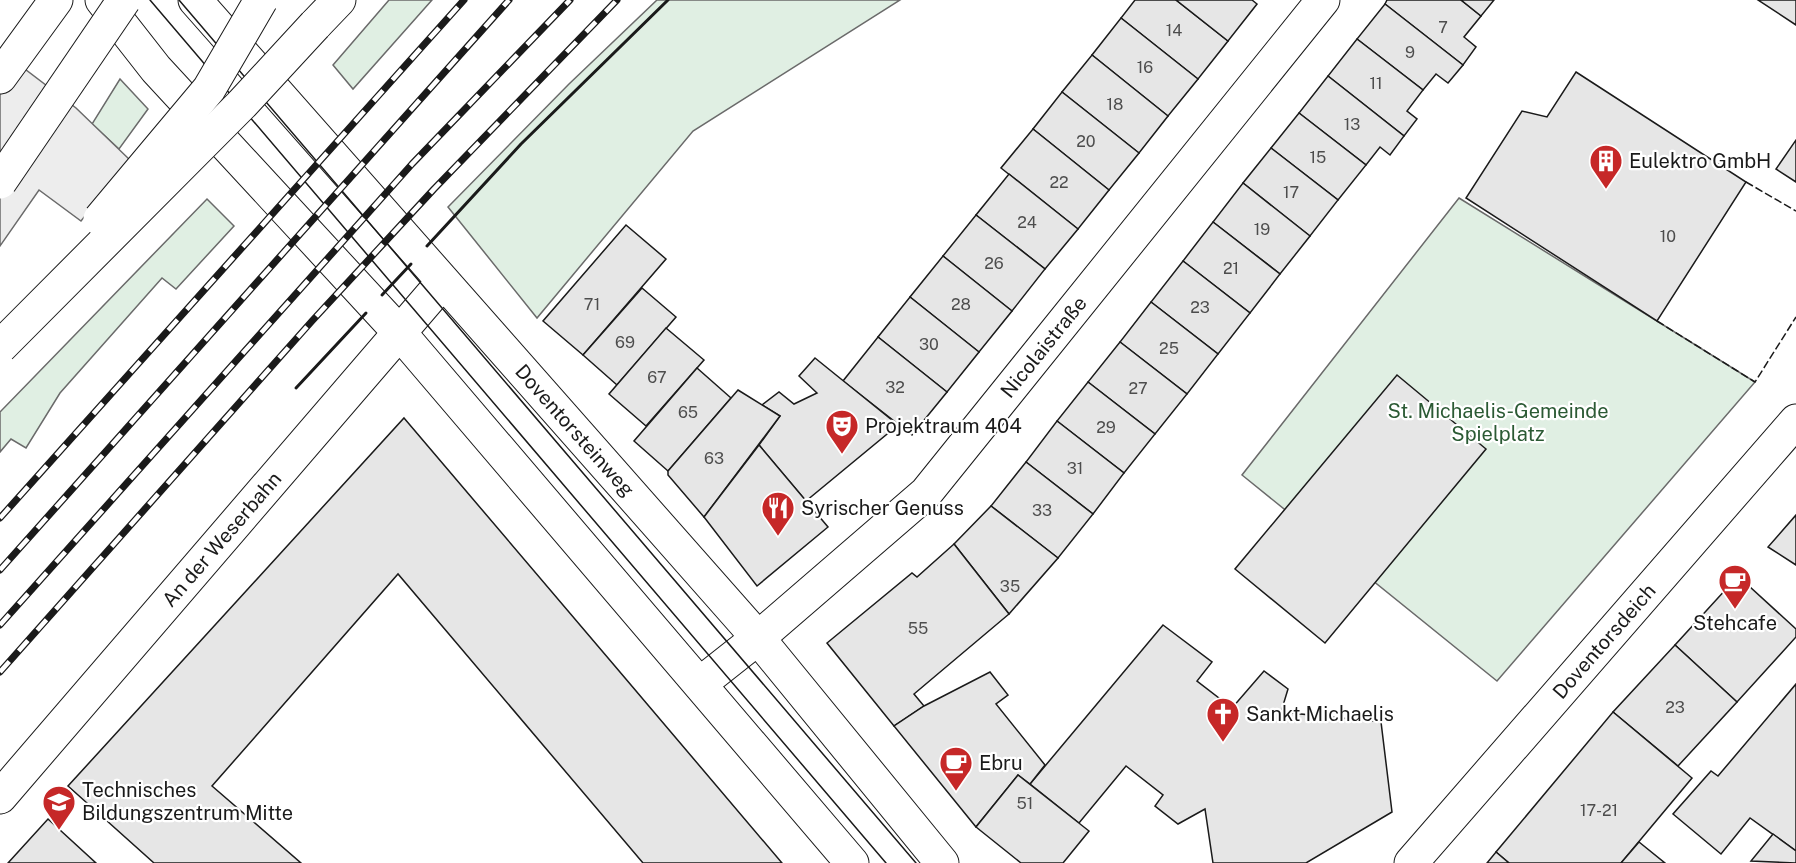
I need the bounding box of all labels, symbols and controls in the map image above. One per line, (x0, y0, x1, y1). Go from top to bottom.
house number: 7 (1438, 18, 1448, 37)
house number: 14 (1166, 21, 1182, 40)
house number: 9 (1405, 43, 1415, 62)
house number: 16 (1137, 58, 1153, 77)
house number: 11 (1369, 74, 1383, 93)
house number: 18 (1107, 95, 1123, 114)
house number: 13 (1344, 115, 1360, 134)
house number: 20 (1076, 132, 1096, 151)
building icon: Eulektro GmbH (1588, 143, 1624, 190)
house number: 15 (1310, 148, 1326, 167)
place label: Eulektro GmbH (1629, 149, 1771, 173)
house number: 22 (1049, 173, 1069, 192)
house number: 17 (1283, 183, 1299, 202)
house number: 24 (1017, 213, 1037, 232)
house number: 19 (1254, 220, 1270, 239)
house number: 10 (1660, 227, 1676, 246)
house number: 26 (984, 254, 1004, 273)
house number: 21 (1223, 259, 1239, 278)
street label: Nicolaistraße (995, 291, 1092, 403)
house number: 71 (584, 295, 600, 314)
house number: 28 (951, 295, 971, 314)
house number: 23 (1190, 298, 1210, 317)
house number: 69 (615, 333, 635, 352)
house number: 30 (919, 335, 939, 354)
house number: 25 (1159, 339, 1179, 358)
street label: Doventorsteinweg (510, 359, 639, 501)
house number: 67 (647, 368, 667, 387)
house number: 32 (885, 378, 905, 397)
house number: 27 (1128, 379, 1148, 398)
park label: St. Michaelis-Gemeinde Spielplatz (1387, 399, 1609, 446)
house number: 65 (678, 403, 698, 422)
theatre icon: Projektraum 404 (824, 408, 860, 455)
place label: Projektraum 404 (865, 414, 1022, 438)
house number: 29 (1096, 418, 1116, 437)
house number: 63 (704, 449, 724, 468)
house number: 31 (1067, 459, 1083, 478)
street label: An der Weserbahn (157, 467, 286, 612)
restaurant icon: Syrischer Genuss (760, 490, 796, 537)
place label: Syrischer Genuss (801, 496, 964, 520)
house number: 33 (1032, 501, 1052, 520)
cafe icon: Stehcafe (1717, 563, 1753, 610)
house number: 35 (1000, 577, 1020, 596)
street label: Doventorsdeich (1548, 579, 1661, 704)
place label: Stehcafe (1693, 611, 1777, 635)
house number: 55 (908, 619, 928, 638)
church icon: Sankt Michaelis (1205, 696, 1241, 743)
house number: 23 (1665, 698, 1685, 717)
place label: Sankt Michaelis (1246, 702, 1394, 726)
cafe icon: Ebru (938, 745, 974, 792)
place label: Ebru (979, 751, 1023, 775)
place label: Technisches Bildungszentrum Mitte (82, 778, 293, 825)
school or university icon: Technisches Bildungszentrum Mitte (41, 784, 77, 831)
house number: 51 (1017, 794, 1033, 813)
house number: 17-21 (1580, 801, 1618, 820)

